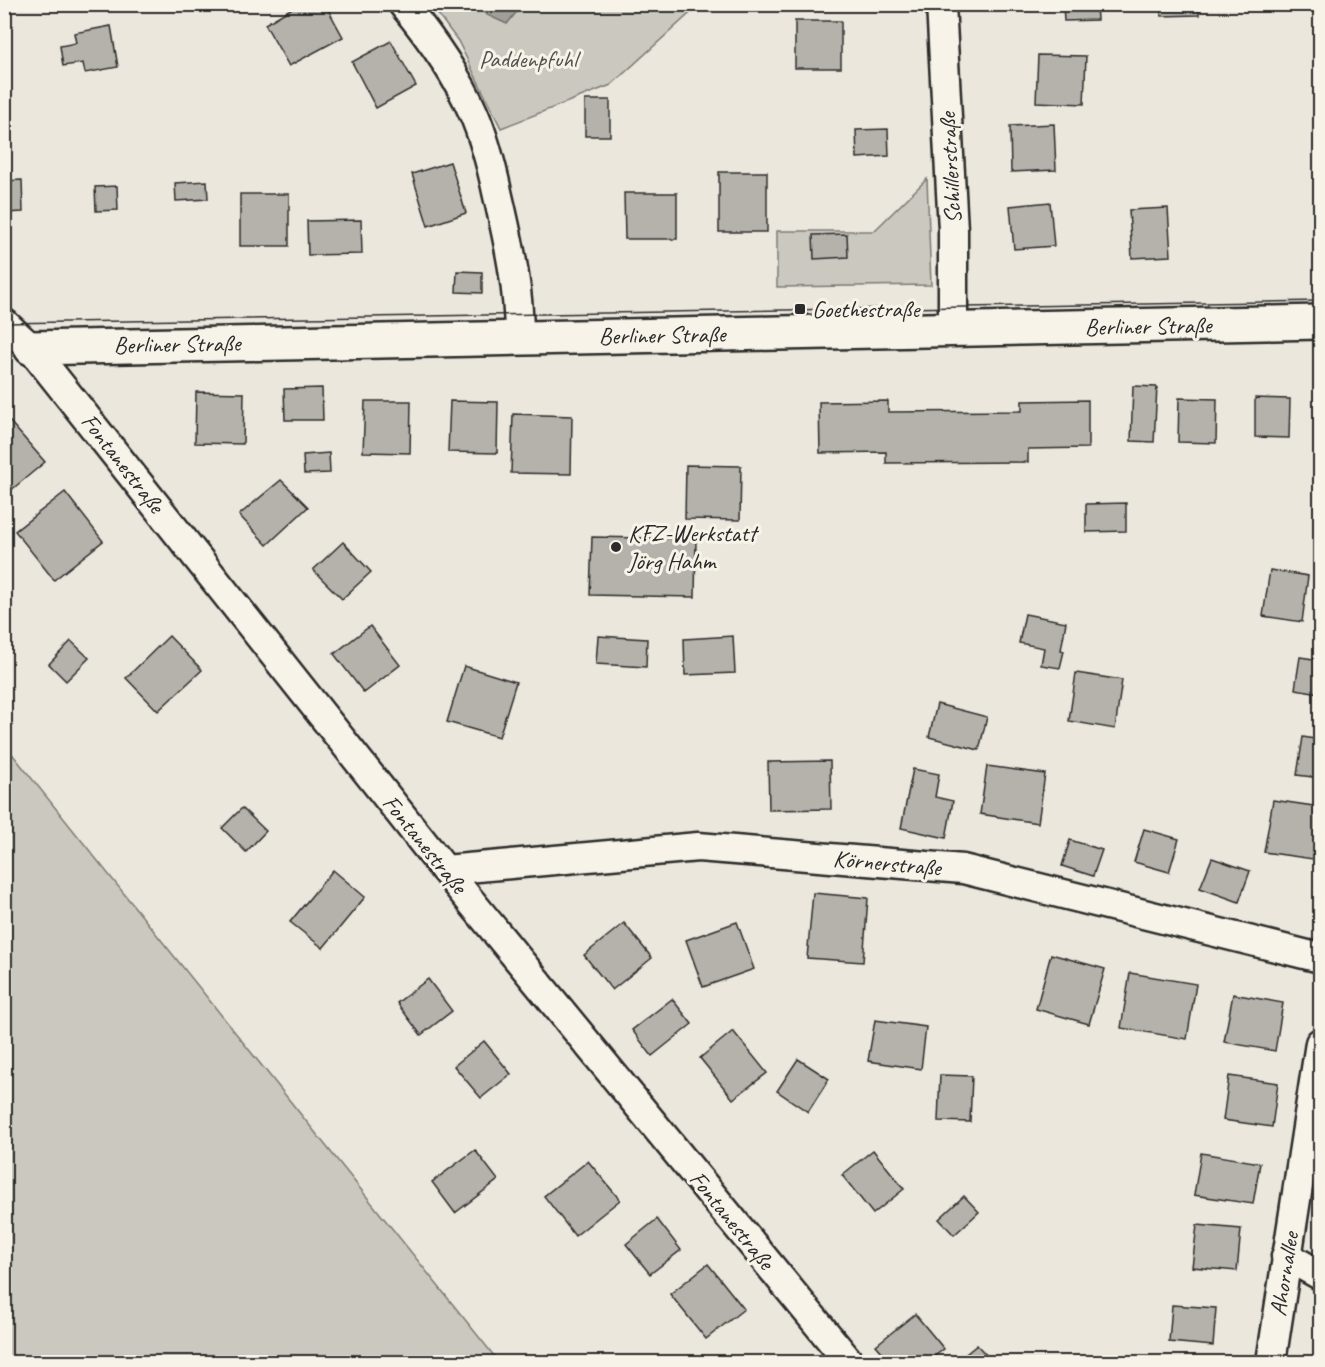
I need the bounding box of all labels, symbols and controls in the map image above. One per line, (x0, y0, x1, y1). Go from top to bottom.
park label: Paddenpfuhl (479, 44, 581, 74)
street label: Schillerstraße (932, 109, 968, 225)
place label: Goethestraße (812, 294, 921, 324)
marker: Goethestraße (793, 302, 807, 316)
street label: Berliner Straße (1084, 310, 1214, 342)
street label: Berliner Straße (598, 319, 728, 351)
street label: Berliner Straße (113, 328, 243, 360)
street label: Fontanestraße (75, 407, 173, 521)
place label: KFZ-Werkstatt Jörg Hahm (627, 518, 759, 576)
marker: KFZ-Werkstatt Jörg Hahm (609, 540, 623, 554)
street label: Fontanestraße (376, 789, 475, 901)
street label: Körnerstraße (832, 843, 944, 883)
street label: Fontanestraße (683, 1165, 782, 1277)
street label: Ahornallee (1263, 1228, 1306, 1318)

